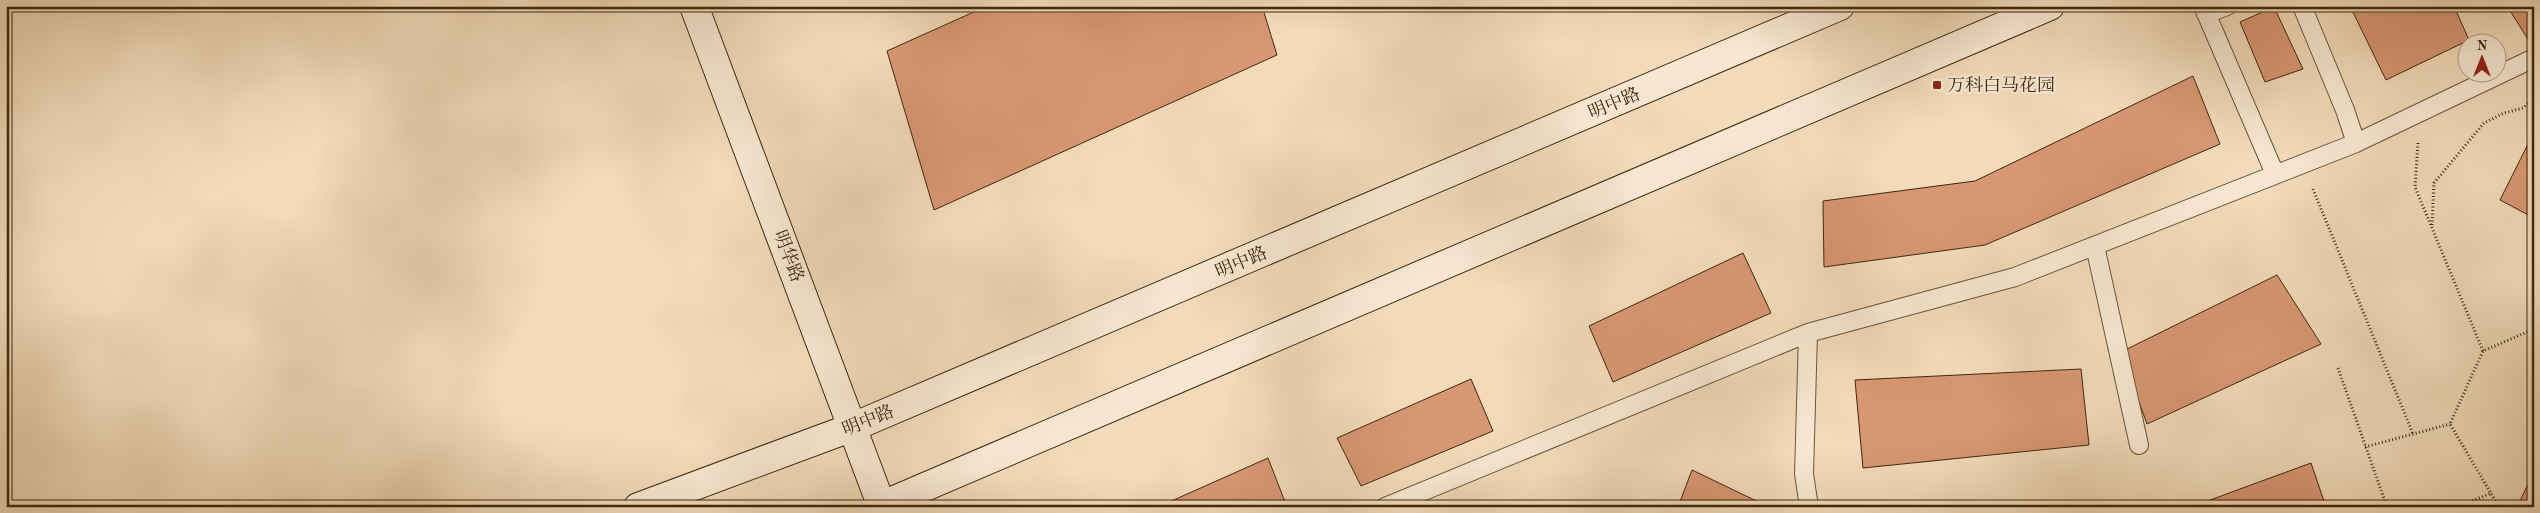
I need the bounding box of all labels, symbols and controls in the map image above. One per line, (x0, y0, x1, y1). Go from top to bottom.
north arrow (2458, 32, 2508, 82)
text: N (2477, 39, 2488, 53)
place label: 万科白马花园 (1947, 75, 2055, 95)
marker: 万科白马花园 (1931, 79, 1943, 91)
street label: 明中路 (1585, 83, 1643, 123)
street label: 明华路 (770, 227, 808, 285)
street label: 明中路 (1212, 242, 1270, 282)
street label: 明中路 (839, 401, 897, 439)

